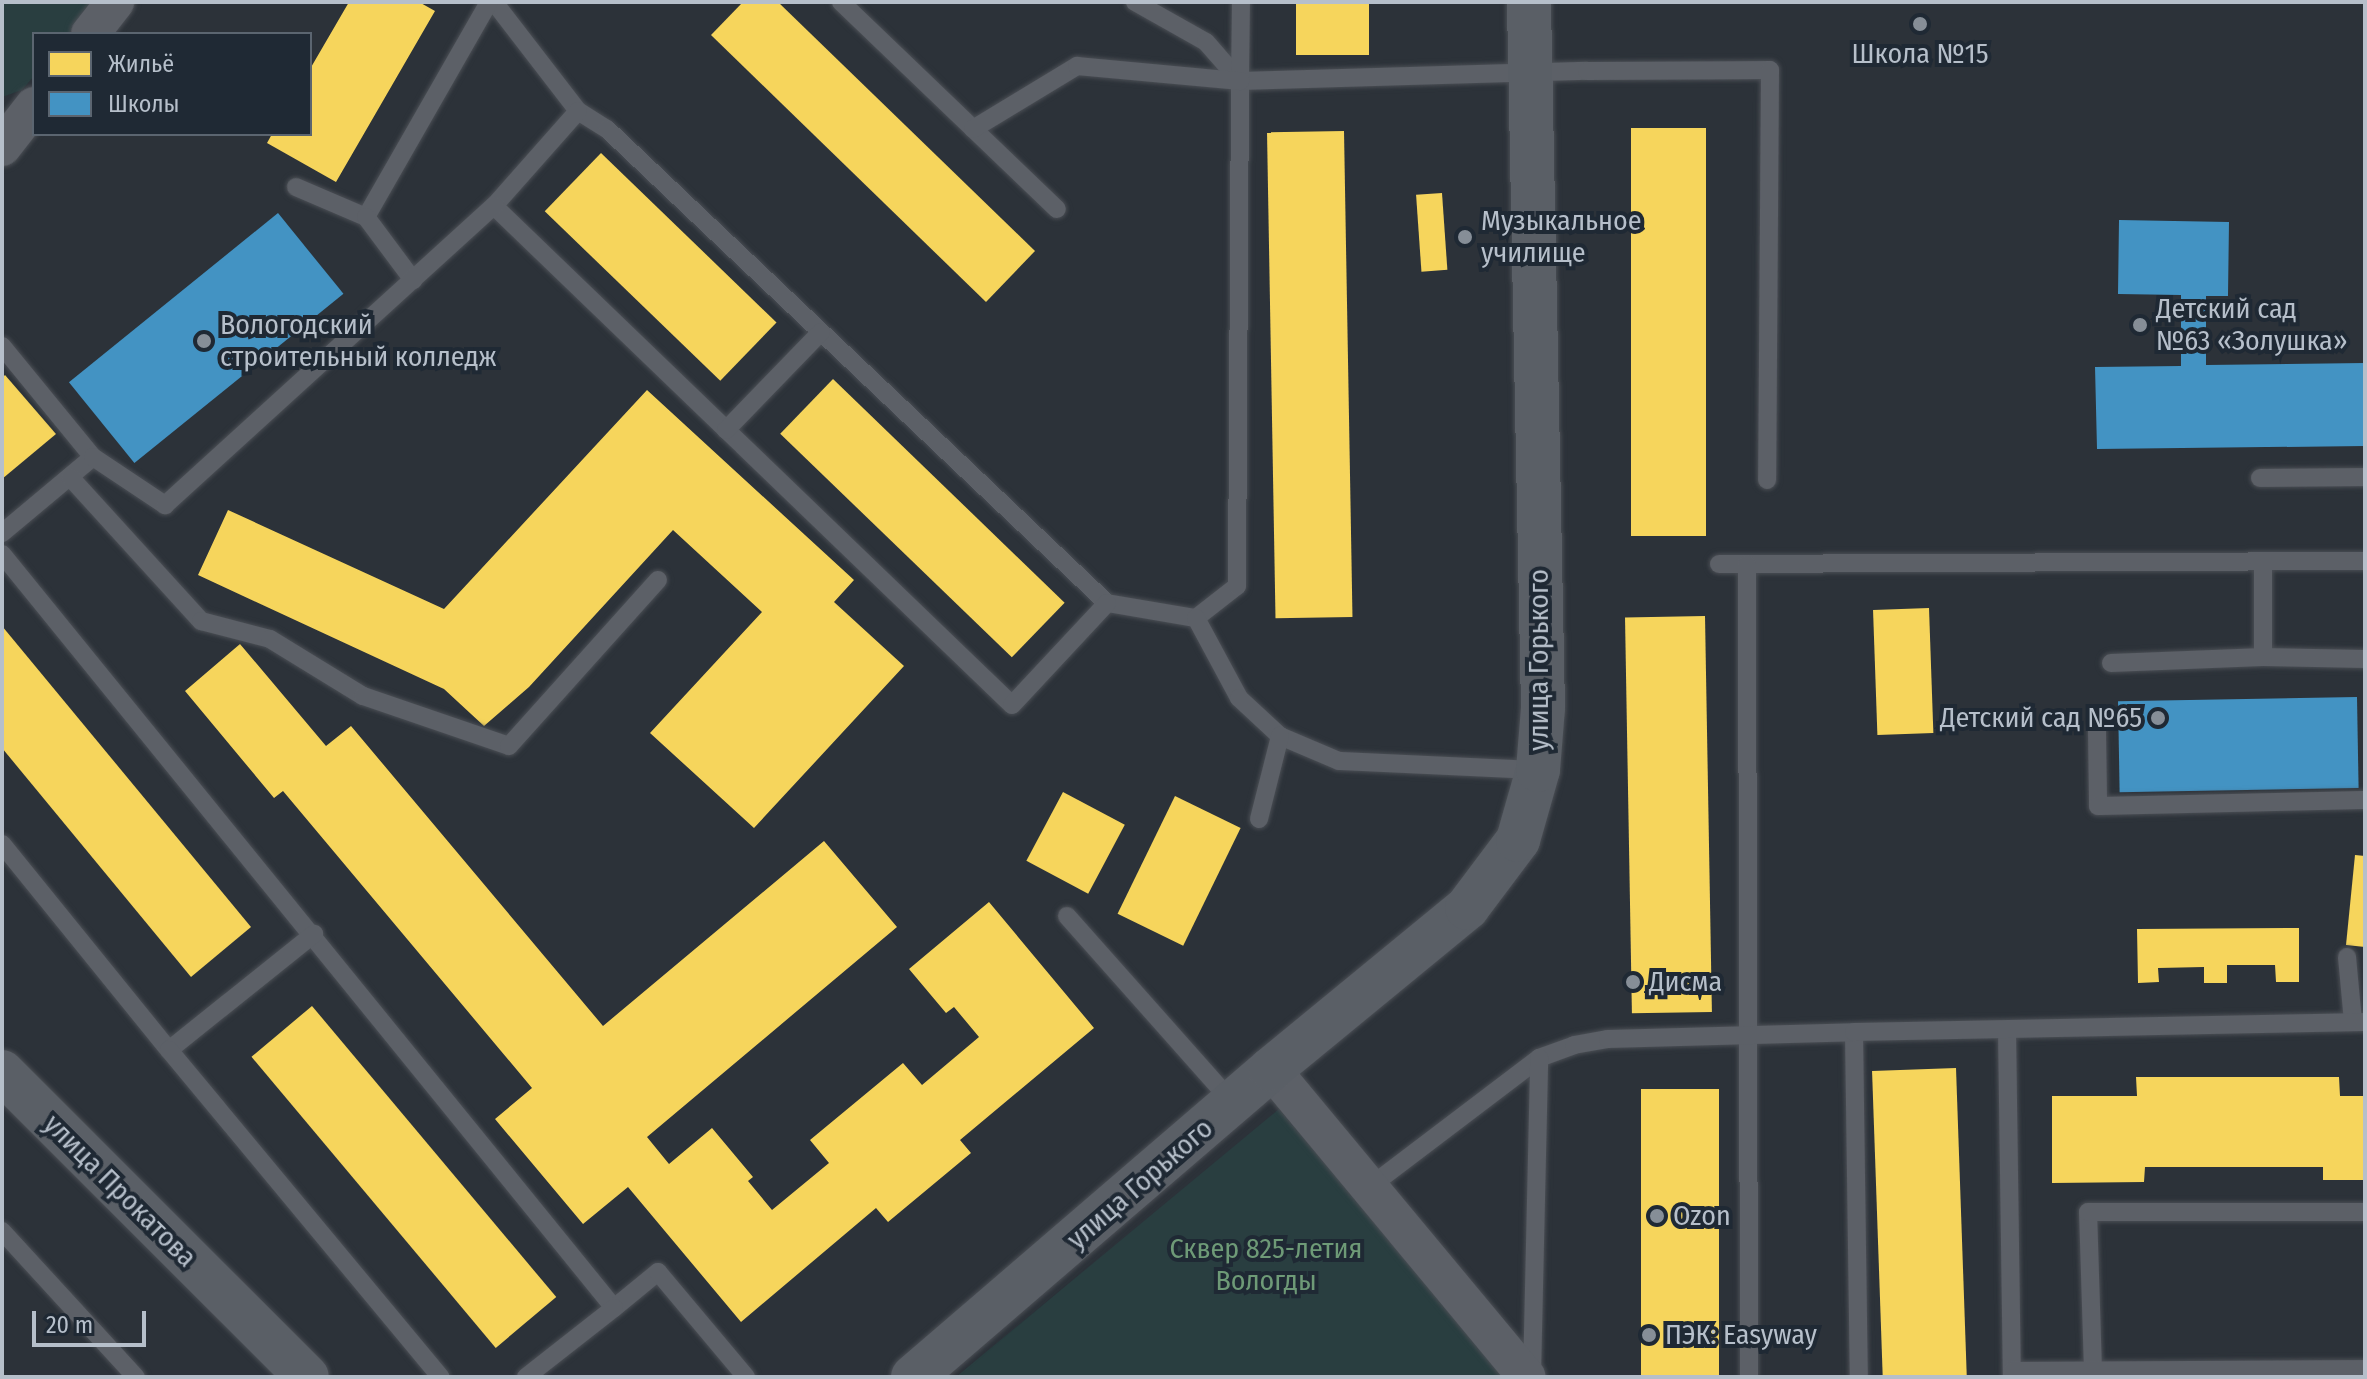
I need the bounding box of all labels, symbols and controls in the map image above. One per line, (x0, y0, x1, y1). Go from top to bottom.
marker: Школа №15 (1911, 15, 1929, 33)
legend (32, 32, 312, 136)
place label: Школа №15 (1851, 37, 1989, 71)
text: Жильё (108, 50, 174, 78)
text: Школы (108, 90, 180, 118)
place label: Музыкальное училище (1481, 204, 1642, 270)
marker: Музыкальное училище (1456, 228, 1474, 246)
place label: Детский сад №63 «Золушка» (2156, 292, 2348, 358)
place label: Вологодский строительный колледж (220, 308, 496, 374)
marker: Детский сад №63 «Золушка» (2131, 316, 2149, 334)
marker: Вологодский строительный колледж (195, 332, 213, 350)
street label: улица Горького (1522, 569, 1556, 751)
place label: Детский сад №65 (1940, 701, 2142, 735)
marker: Детский сад №65 (2149, 709, 2167, 727)
place label: Дисма (1649, 965, 1722, 999)
marker: Дисма (1624, 973, 1642, 991)
street label: улица Прокатова (37, 1108, 203, 1274)
street label: улица Горького (1060, 1112, 1220, 1256)
place label: Ozon (1673, 1199, 1731, 1233)
marker: Ozon (1648, 1207, 1666, 1225)
park label: Сквер 825-летия Вологды (1170, 1232, 1362, 1298)
scale bar (36, 1295, 150, 1345)
text: 20 m (46, 1311, 93, 1339)
place label: ПЭК: Easyway (1665, 1318, 1817, 1352)
marker: ПЭК: Easyway (1640, 1326, 1658, 1344)

